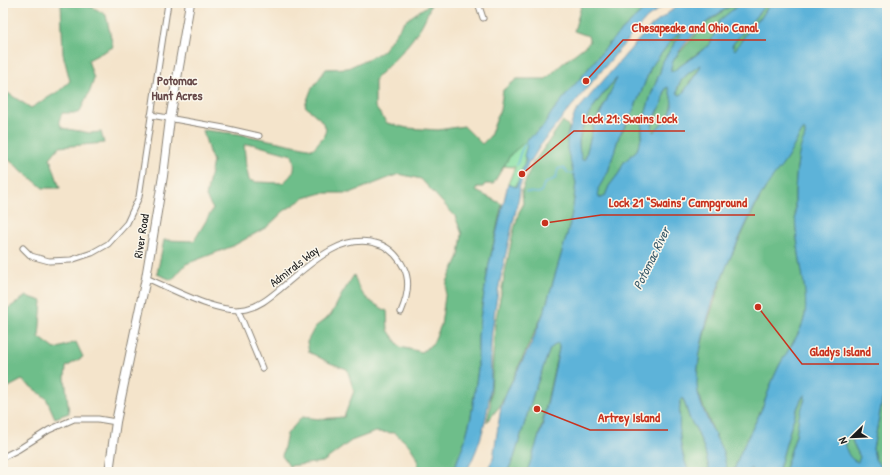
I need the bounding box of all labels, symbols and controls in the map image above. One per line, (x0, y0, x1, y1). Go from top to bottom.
callout: Chesapeake and Ohio Canal (623, 15, 766, 40)
text: Chesapeake and Ohio Canal (632, 18, 759, 37)
district label: Potomac Hunt Acres (151, 71, 203, 104)
callout: Lock 21: Swains Lock (574, 106, 685, 131)
text: Lock 21: Swains Lock (583, 109, 678, 127)
callout: Lock 21 “Swains” Campground (601, 190, 755, 215)
text: Lock 21 “Swains” Campground (609, 193, 748, 212)
street label: River Road (129, 212, 153, 259)
water label: Potomac River (628, 222, 675, 292)
street label: Admirals Way (266, 241, 322, 291)
callout: Gladys Island (802, 339, 879, 364)
text: Gladys Island (810, 342, 871, 361)
callout: Artrey Island (590, 405, 668, 430)
text: Artrey Island (598, 408, 661, 427)
north arrow (832, 417, 872, 457)
text: N (835, 435, 850, 446)

